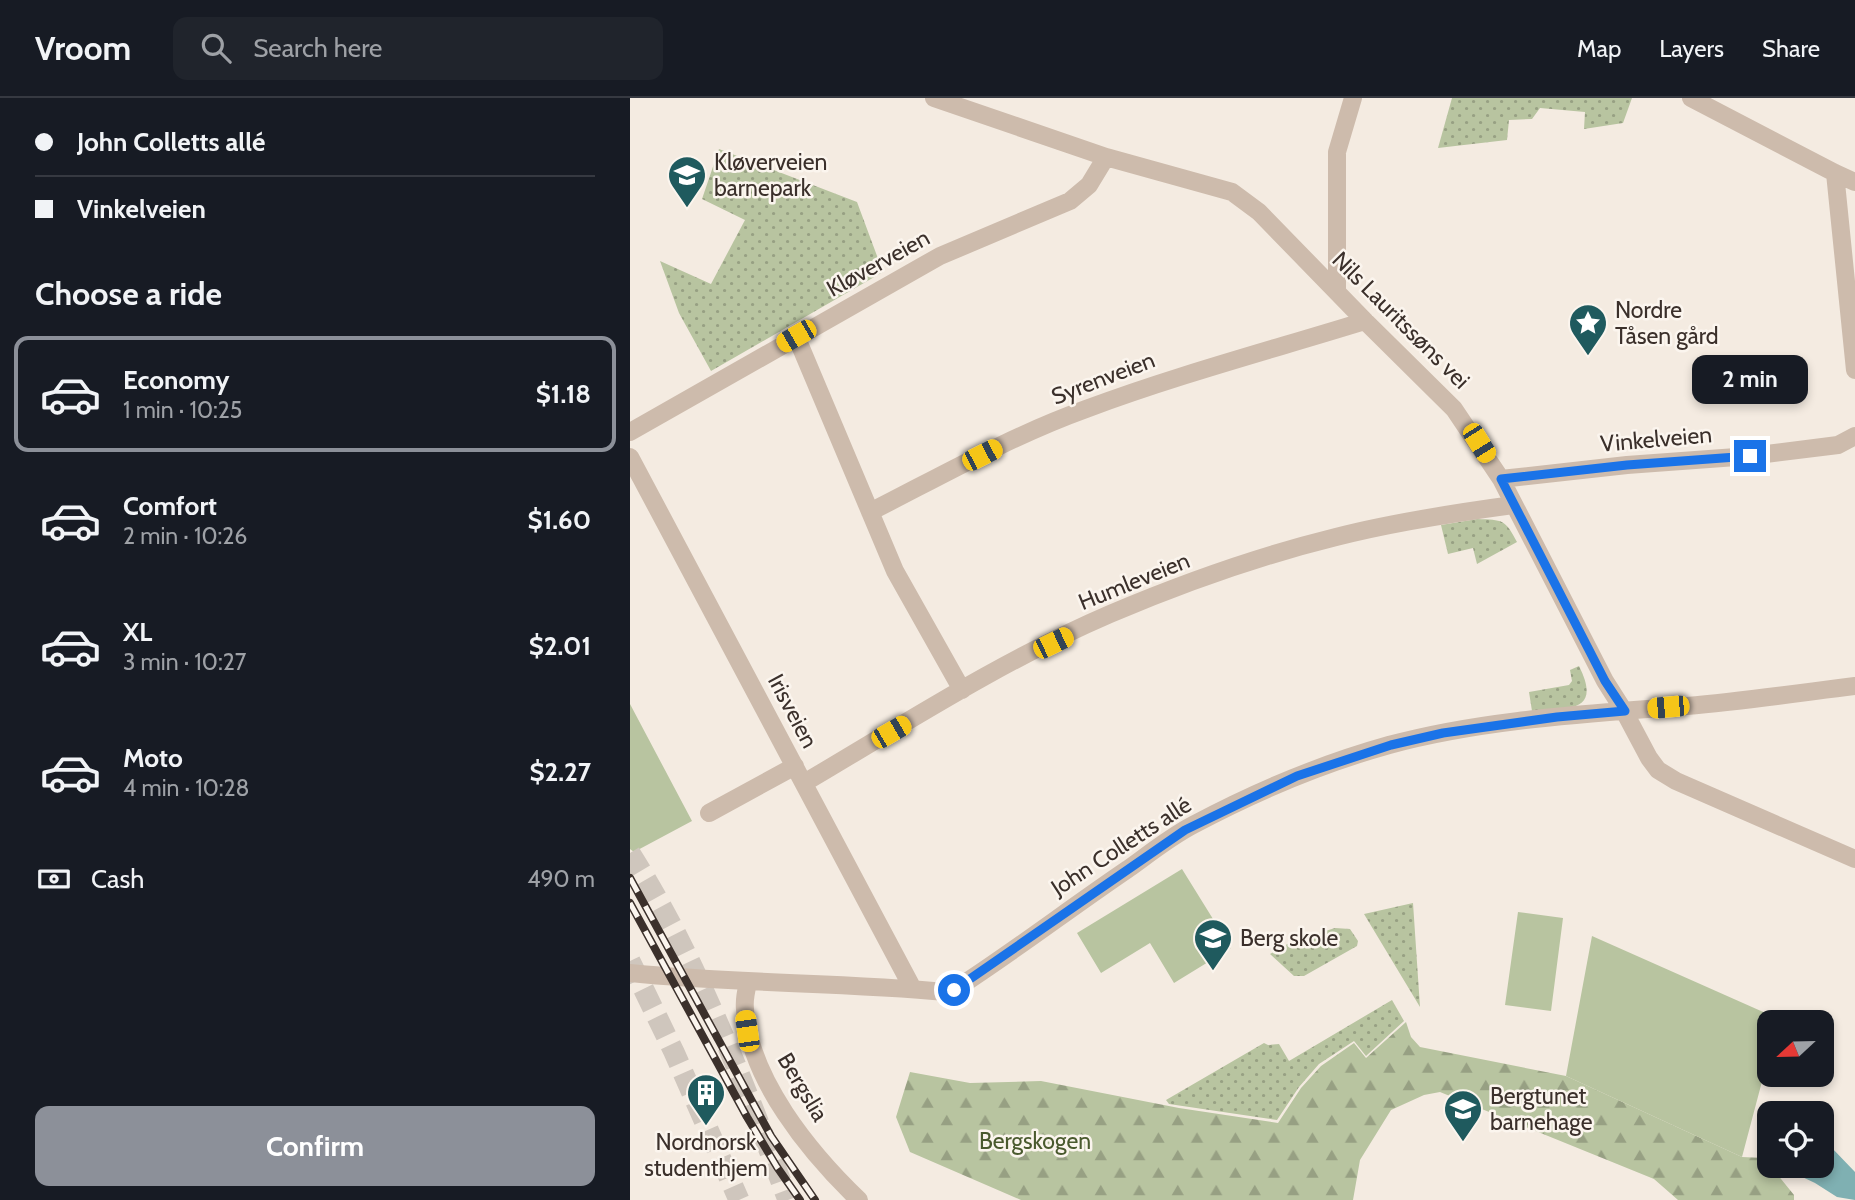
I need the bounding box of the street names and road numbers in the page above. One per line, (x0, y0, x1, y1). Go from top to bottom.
street label: Kløverveien (822, 223, 934, 303)
street label: Nils Lauritssøns vei (1327, 246, 1475, 394)
street label: Syrenveien (1047, 346, 1159, 410)
street label: Vinkelveien (1599, 420, 1713, 458)
street label: Humleveien (1074, 546, 1194, 616)
street label: Irisveien (762, 669, 824, 753)
street label: John Colletts allé (1045, 790, 1197, 902)
street label: Bergslia (772, 1048, 834, 1126)

